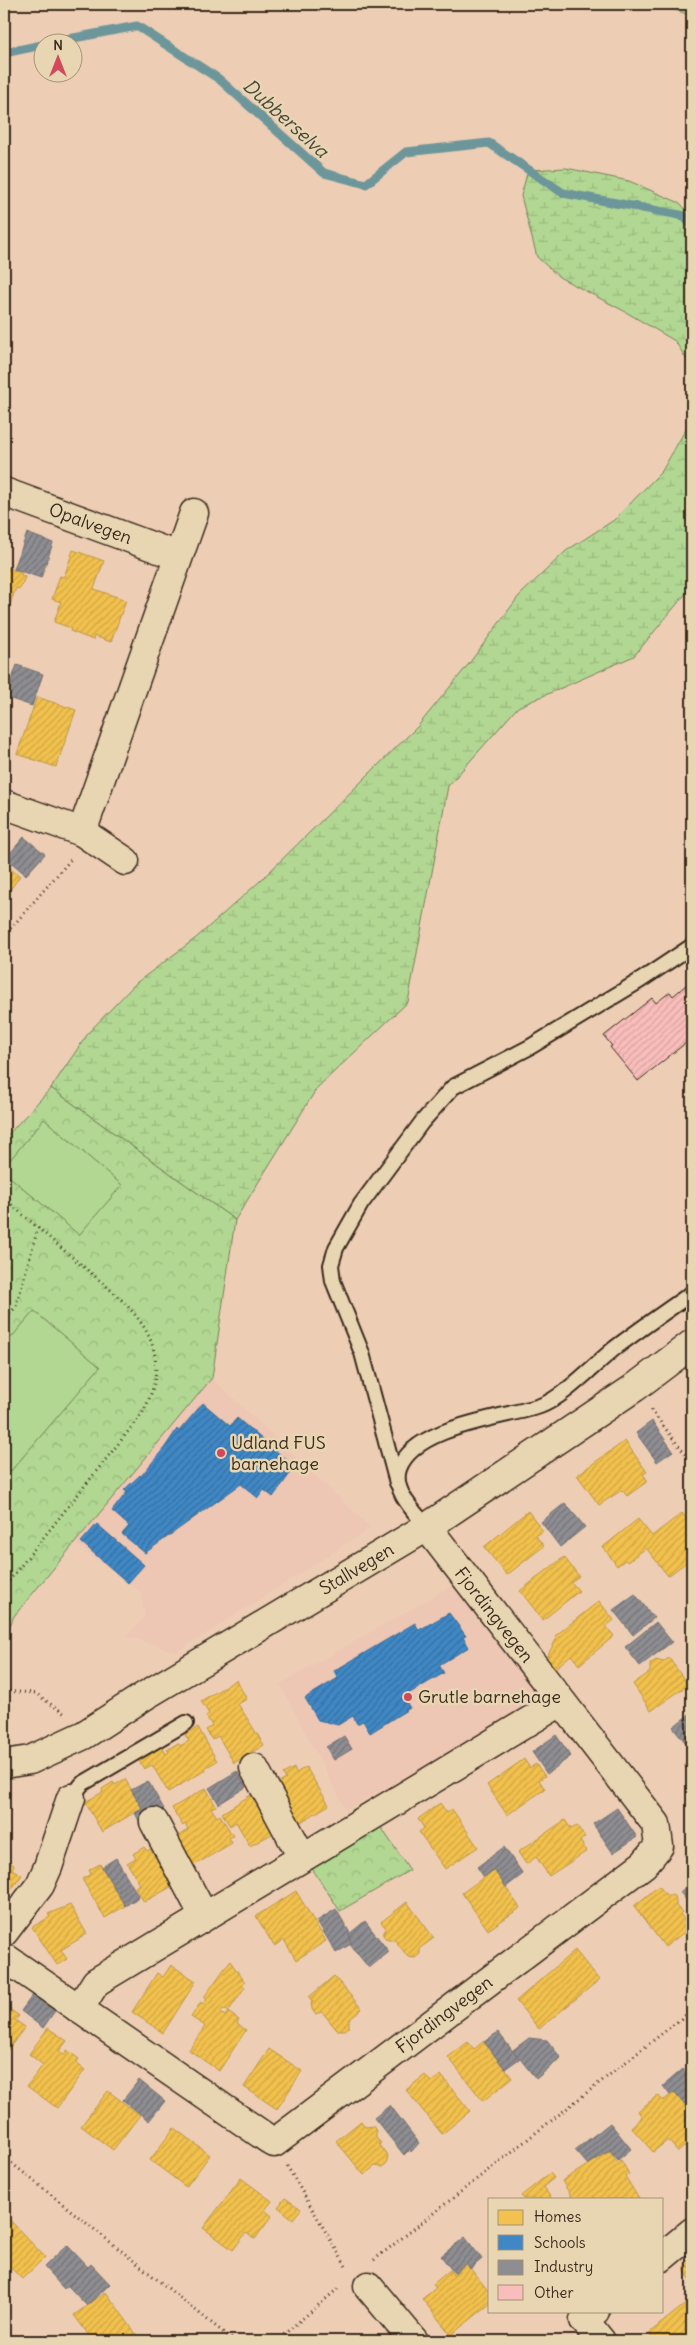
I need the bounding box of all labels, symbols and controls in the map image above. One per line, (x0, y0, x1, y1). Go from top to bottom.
north arrow (32, 32, 82, 82)
text: N (53, 36, 63, 54)
water label: Dubberselva (238, 73, 335, 163)
street label: Opalvegen (46, 497, 135, 549)
place label: Udland FUS barnehage (231, 1431, 326, 1475)
marker: Udland FUS barnehage (215, 1447, 227, 1459)
street label: Stallvegen (315, 1538, 398, 1600)
street label: Fjordingvegen (450, 1562, 539, 1667)
place label: Grutle barnehage (418, 1685, 561, 1708)
marker: Grutle barnehage (402, 1691, 414, 1703)
street label: Fjordingvegen (391, 1970, 497, 2058)
legend (488, 2198, 664, 2312)
text: Homes (534, 2207, 581, 2226)
text: Schools (534, 2233, 586, 2252)
text: Industry (534, 2257, 593, 2276)
text: Other (534, 2283, 574, 2302)

